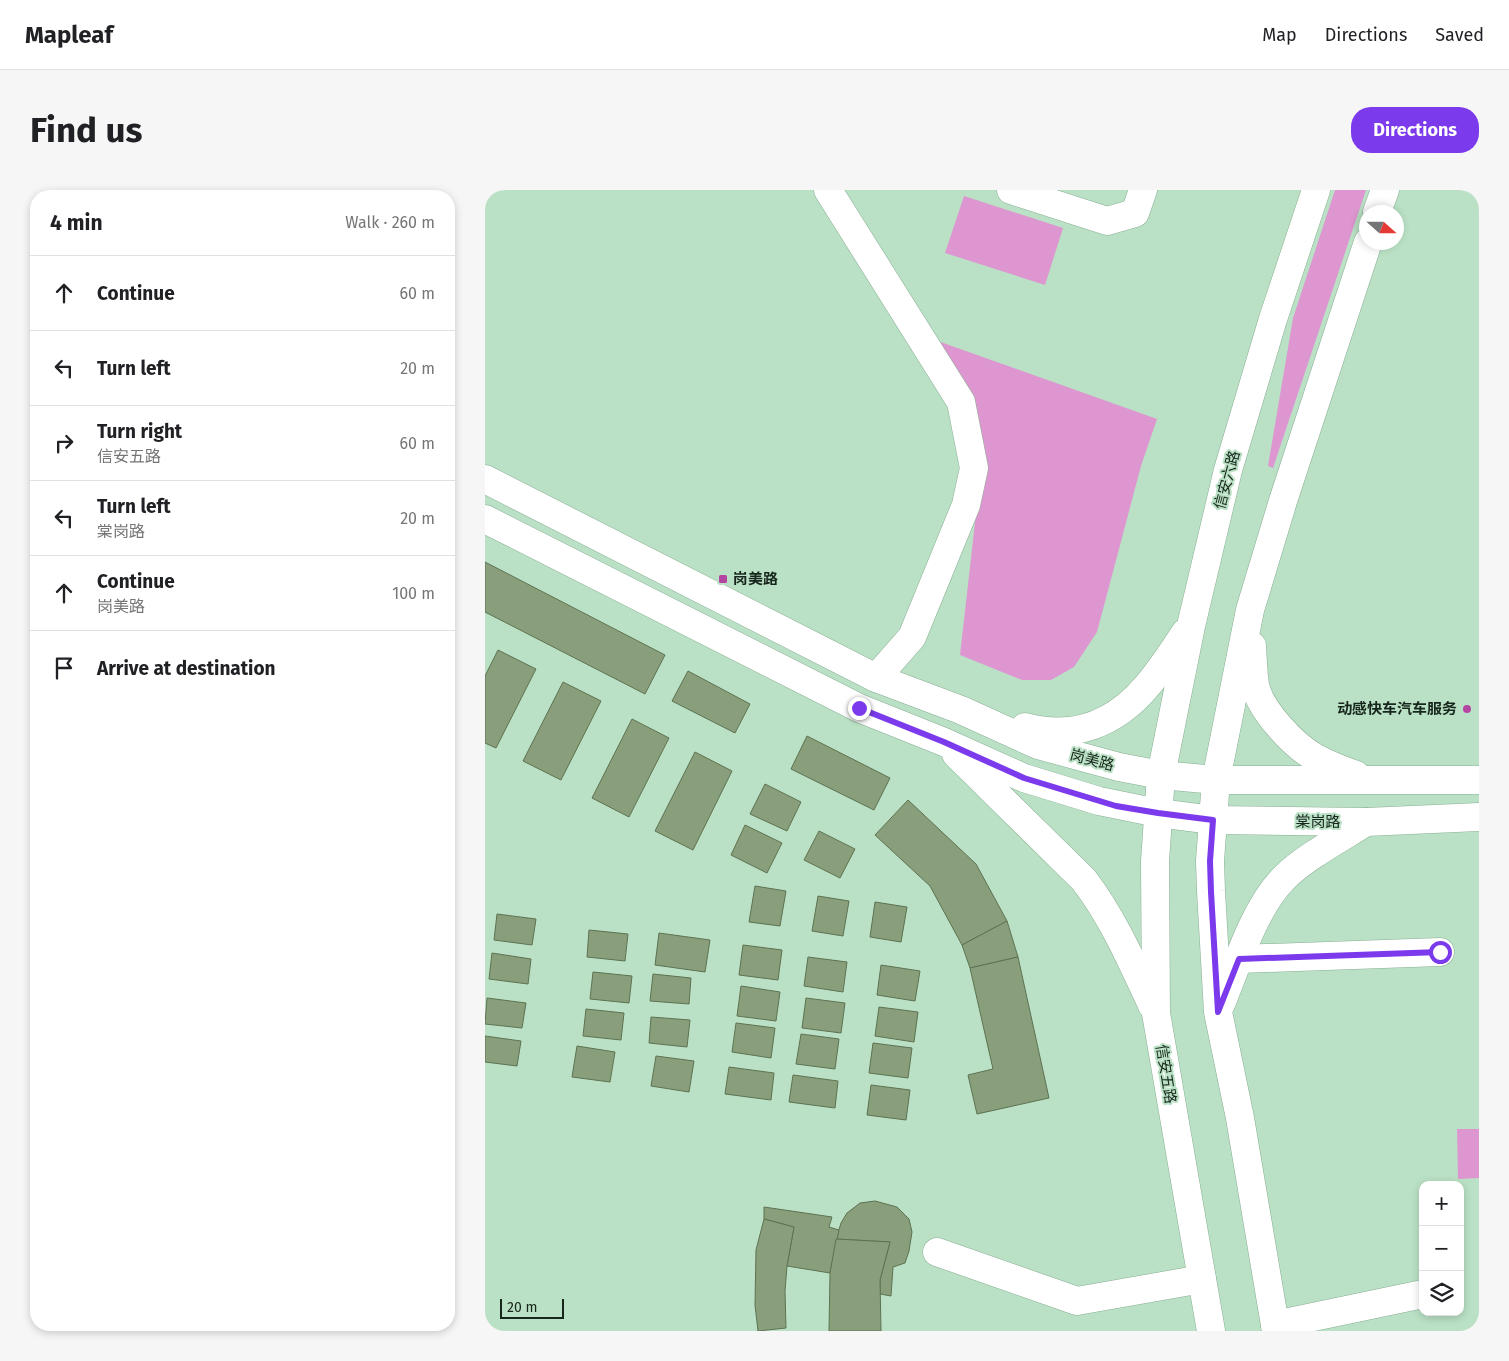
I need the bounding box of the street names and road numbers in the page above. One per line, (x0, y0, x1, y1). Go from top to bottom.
street label: 信安六路 (1211, 449, 1243, 511)
street label: 岗美路 (1068, 745, 1116, 775)
street label: 棠岗路 (1295, 813, 1341, 831)
street label: 信安五路 (1152, 1043, 1180, 1105)

